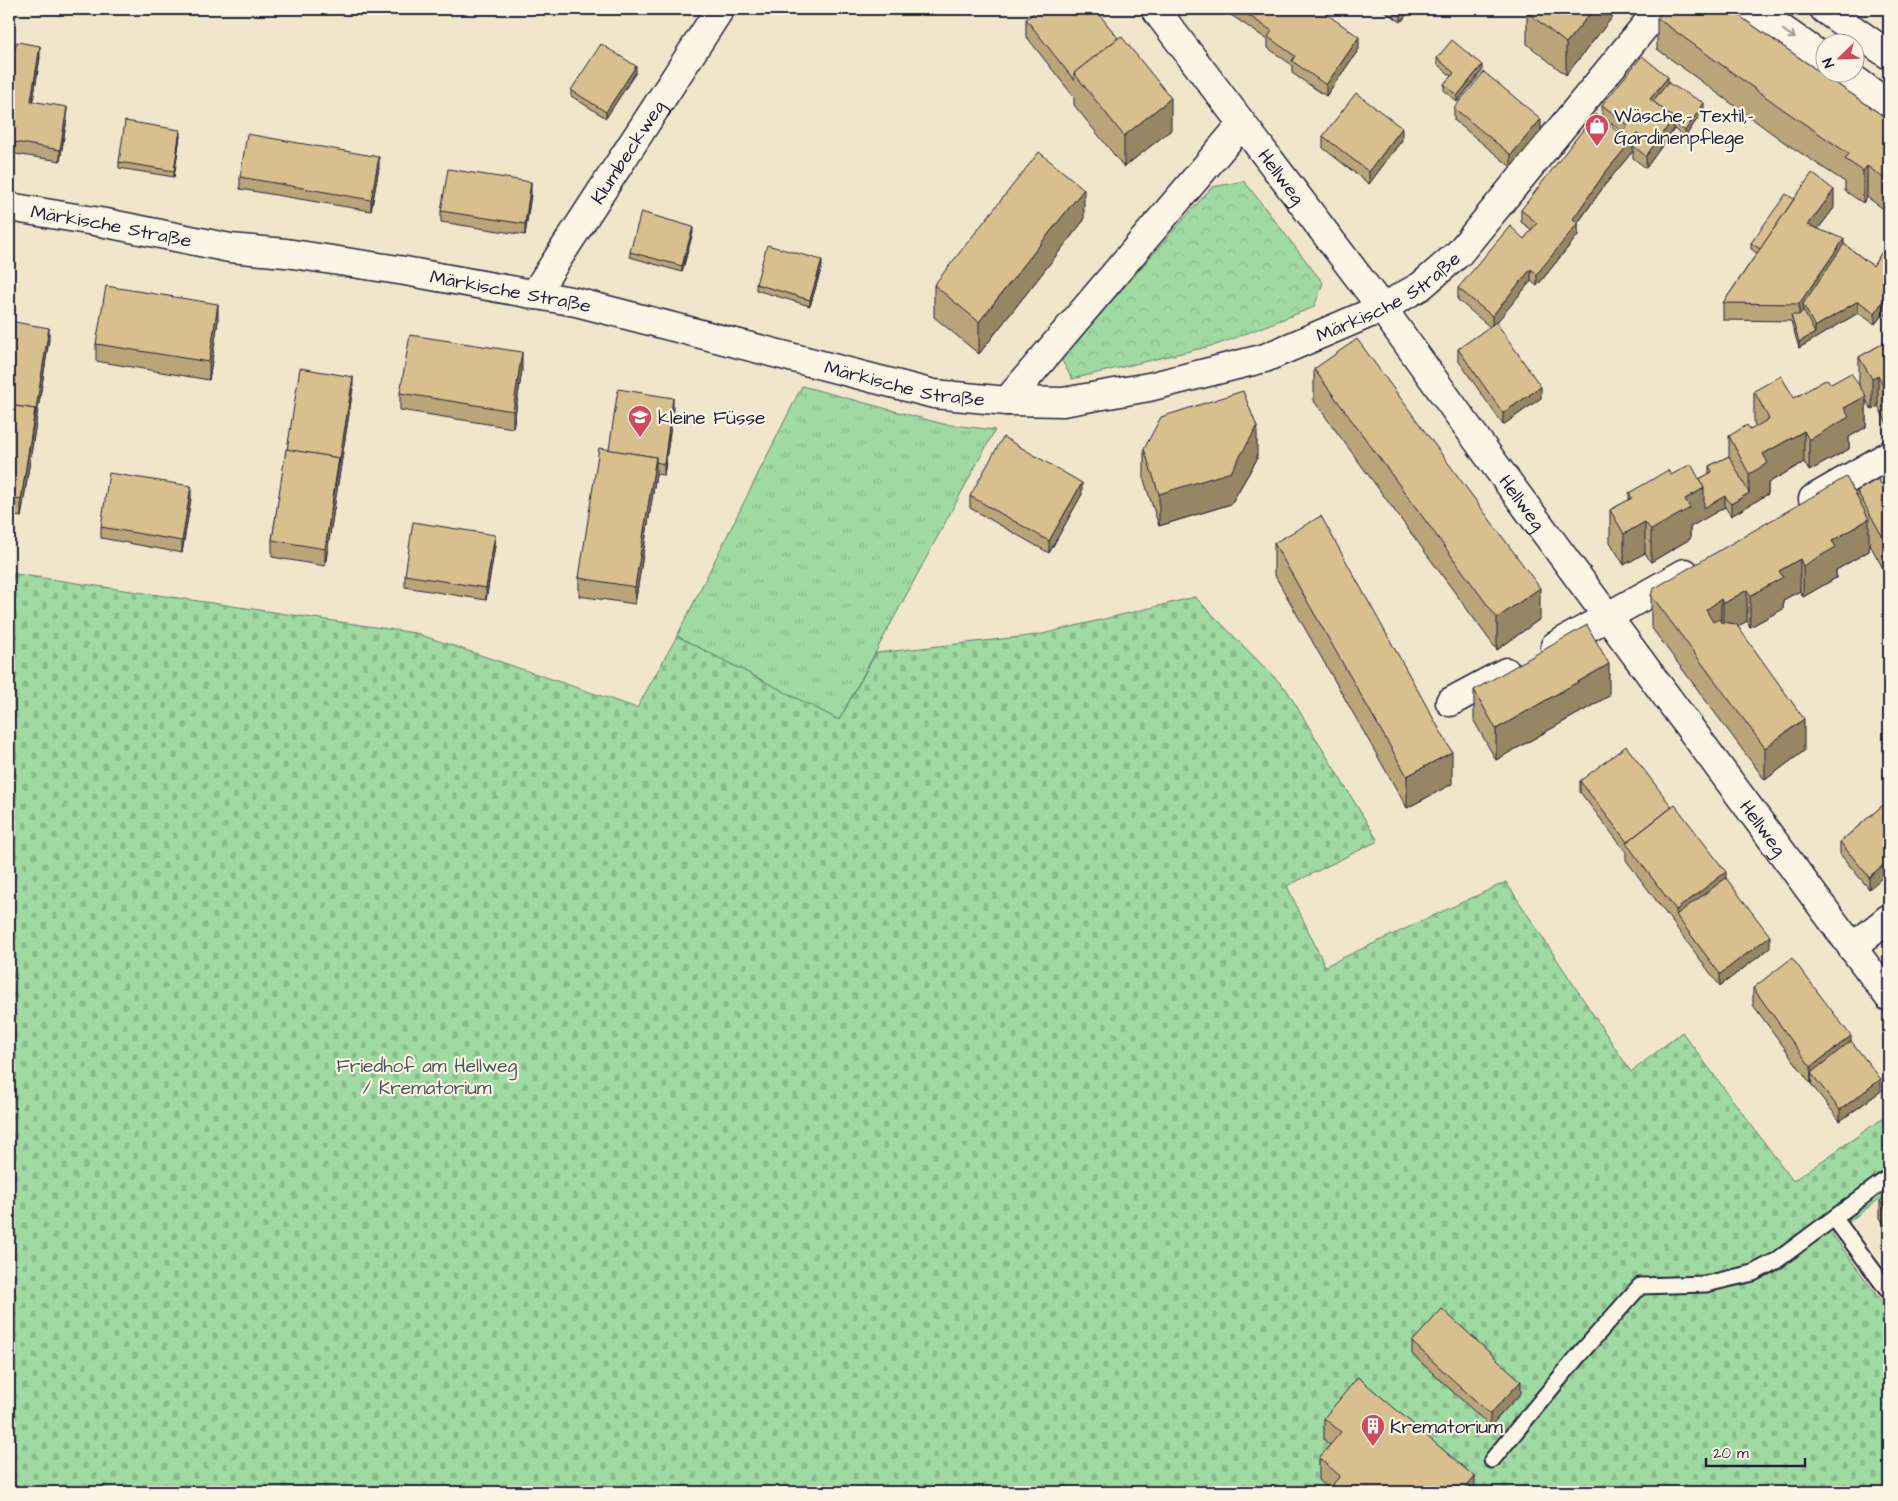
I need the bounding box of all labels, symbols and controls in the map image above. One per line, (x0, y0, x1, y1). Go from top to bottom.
one-way arrow (1782, 29, 1796, 39)
north arrow (1816, 32, 1866, 82)
text: N (1818, 55, 1840, 71)
street label: Klumbeckweg (585, 95, 673, 210)
place label: Wäsche,- Textil,- Gardinenpflege (1614, 103, 1754, 153)
shop icon: Wäsche,- Textil,- Gardinenpflege (1584, 113, 1610, 147)
street label: Hellweg (1251, 144, 1311, 211)
street label: Märkische Straße (29, 199, 194, 255)
street label: Märkische Straße (1312, 246, 1467, 350)
street label: Märkische Straße (428, 264, 594, 320)
street label: Märkische Straße (821, 354, 986, 414)
school or university icon: kleine Füsse (627, 404, 653, 438)
place label: kleine Füsse (658, 405, 765, 432)
street label: Hellweg (1492, 469, 1551, 537)
street label: Hellweg (1733, 795, 1792, 863)
park label: Friedhof am Hellweg / Krematorium (337, 1053, 518, 1102)
building icon: Krematorium (1360, 1413, 1386, 1447)
place label: Krematorium (1390, 1414, 1503, 1441)
scale bar (1706, 1436, 1804, 1468)
text: 20 m (1713, 1443, 1749, 1464)

